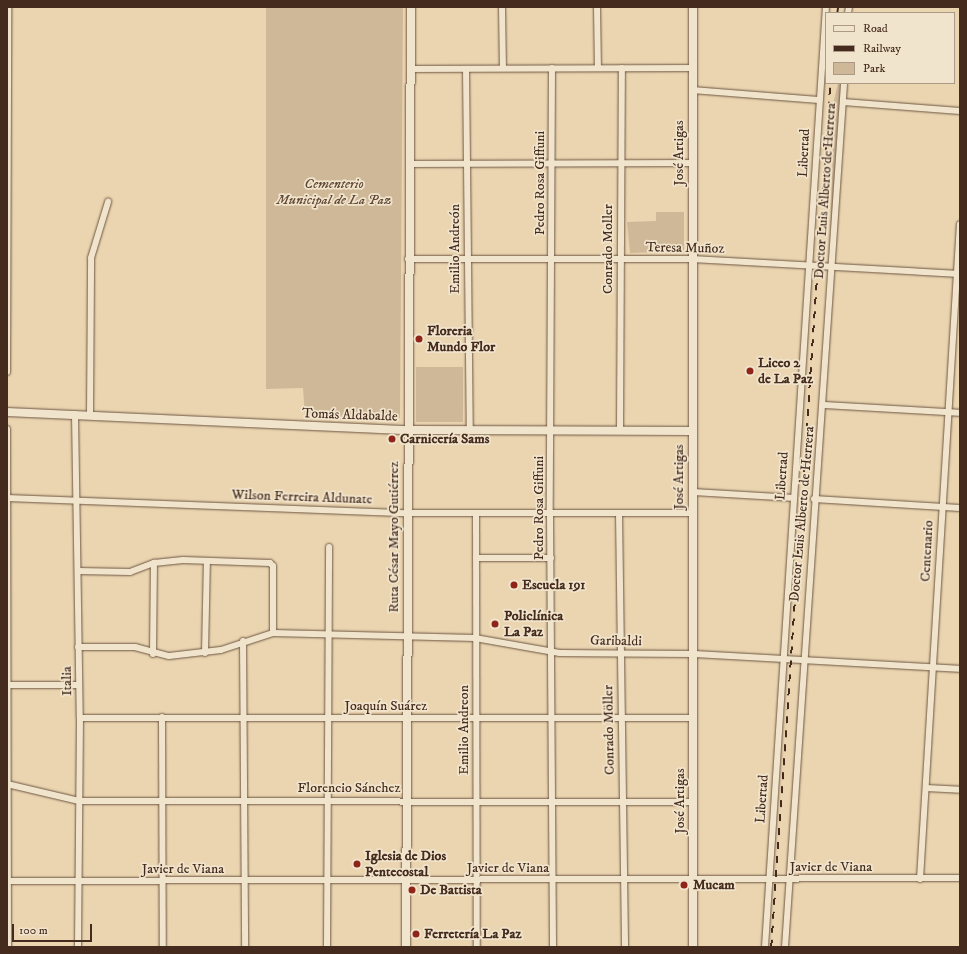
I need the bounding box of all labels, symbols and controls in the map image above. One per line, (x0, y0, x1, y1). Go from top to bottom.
legend (825, 12, 955, 84)
text: Road (863, 21, 888, 36)
text: Railway (863, 41, 901, 56)
text: Park (863, 61, 885, 76)
street label: Doctor Luis Alberto de Herrera (810, 102, 840, 280)
street label: José Artigas (671, 120, 687, 186)
street label: Libertad (794, 128, 814, 178)
street label: Pedro Rosa Giffuni (532, 131, 548, 235)
park label: Cementerio Municipal de La Paz (277, 176, 391, 208)
street label: Emilio Andreón (447, 204, 463, 294)
street label: Conrado Moller (600, 204, 616, 294)
street label: Teresa Muñoz (645, 239, 725, 257)
place label: Floreria Mundo Flor (427, 323, 495, 356)
marker: Floreria Mundo Flor (414, 334, 424, 344)
place label: Liceo 2 de La Paz (758, 355, 813, 388)
marker: Liceo 2 de La Paz (745, 366, 755, 376)
street label: Tomás Aldabalde (302, 405, 398, 425)
street label: Doctor Luis Alberto de Herrera (786, 425, 818, 603)
place label: Carnicería Sams (400, 431, 489, 447)
marker: Carnicería Sams (387, 434, 397, 444)
street label: José Artigas (671, 444, 687, 510)
street label: Libertad (772, 451, 792, 501)
street label: Pedro Rosa Giffuni (531, 456, 547, 560)
street label: Ruta César Mayo Gutiérrez (386, 461, 402, 613)
street label: Wilson Ferreira Aldunate (231, 486, 373, 508)
street label: Centenario (917, 520, 937, 582)
place label: Escuela 191 (522, 577, 585, 593)
marker: Escuela 191 (509, 580, 519, 590)
place label: Policlínica La Paz (504, 608, 563, 640)
marker: Policlínica La Paz (489, 618, 501, 630)
street label: Garibaldi (590, 632, 642, 650)
street label: Italia (58, 666, 76, 696)
street label: Emilio Andreon (456, 685, 472, 775)
street label: Conrado Möller (600, 685, 618, 775)
street label: Joaquín Suárez (345, 698, 427, 714)
street label: José Artigas (672, 768, 688, 834)
street label: Libertad (752, 774, 772, 824)
street label: Florencio Sánchez (298, 780, 400, 796)
place label: Iglesia de Dios Pentecostal (365, 848, 446, 880)
marker: Iglesia de Dios Pentecostal (352, 859, 362, 869)
street label: Javier de Viana (790, 859, 872, 875)
street label: Javier de Viana (467, 860, 549, 876)
street label: Javier de Viana (142, 861, 224, 877)
place label: Mucam (693, 877, 735, 893)
marker: Mucam (678, 879, 690, 891)
place label: De Battista (420, 882, 482, 898)
marker: De Battista (407, 885, 417, 895)
scale bar (14, 916, 94, 942)
text: 100 m (19, 923, 48, 938)
place label: Ferretería La Paz (424, 926, 521, 942)
marker: Ferretería La Paz (411, 929, 421, 939)

